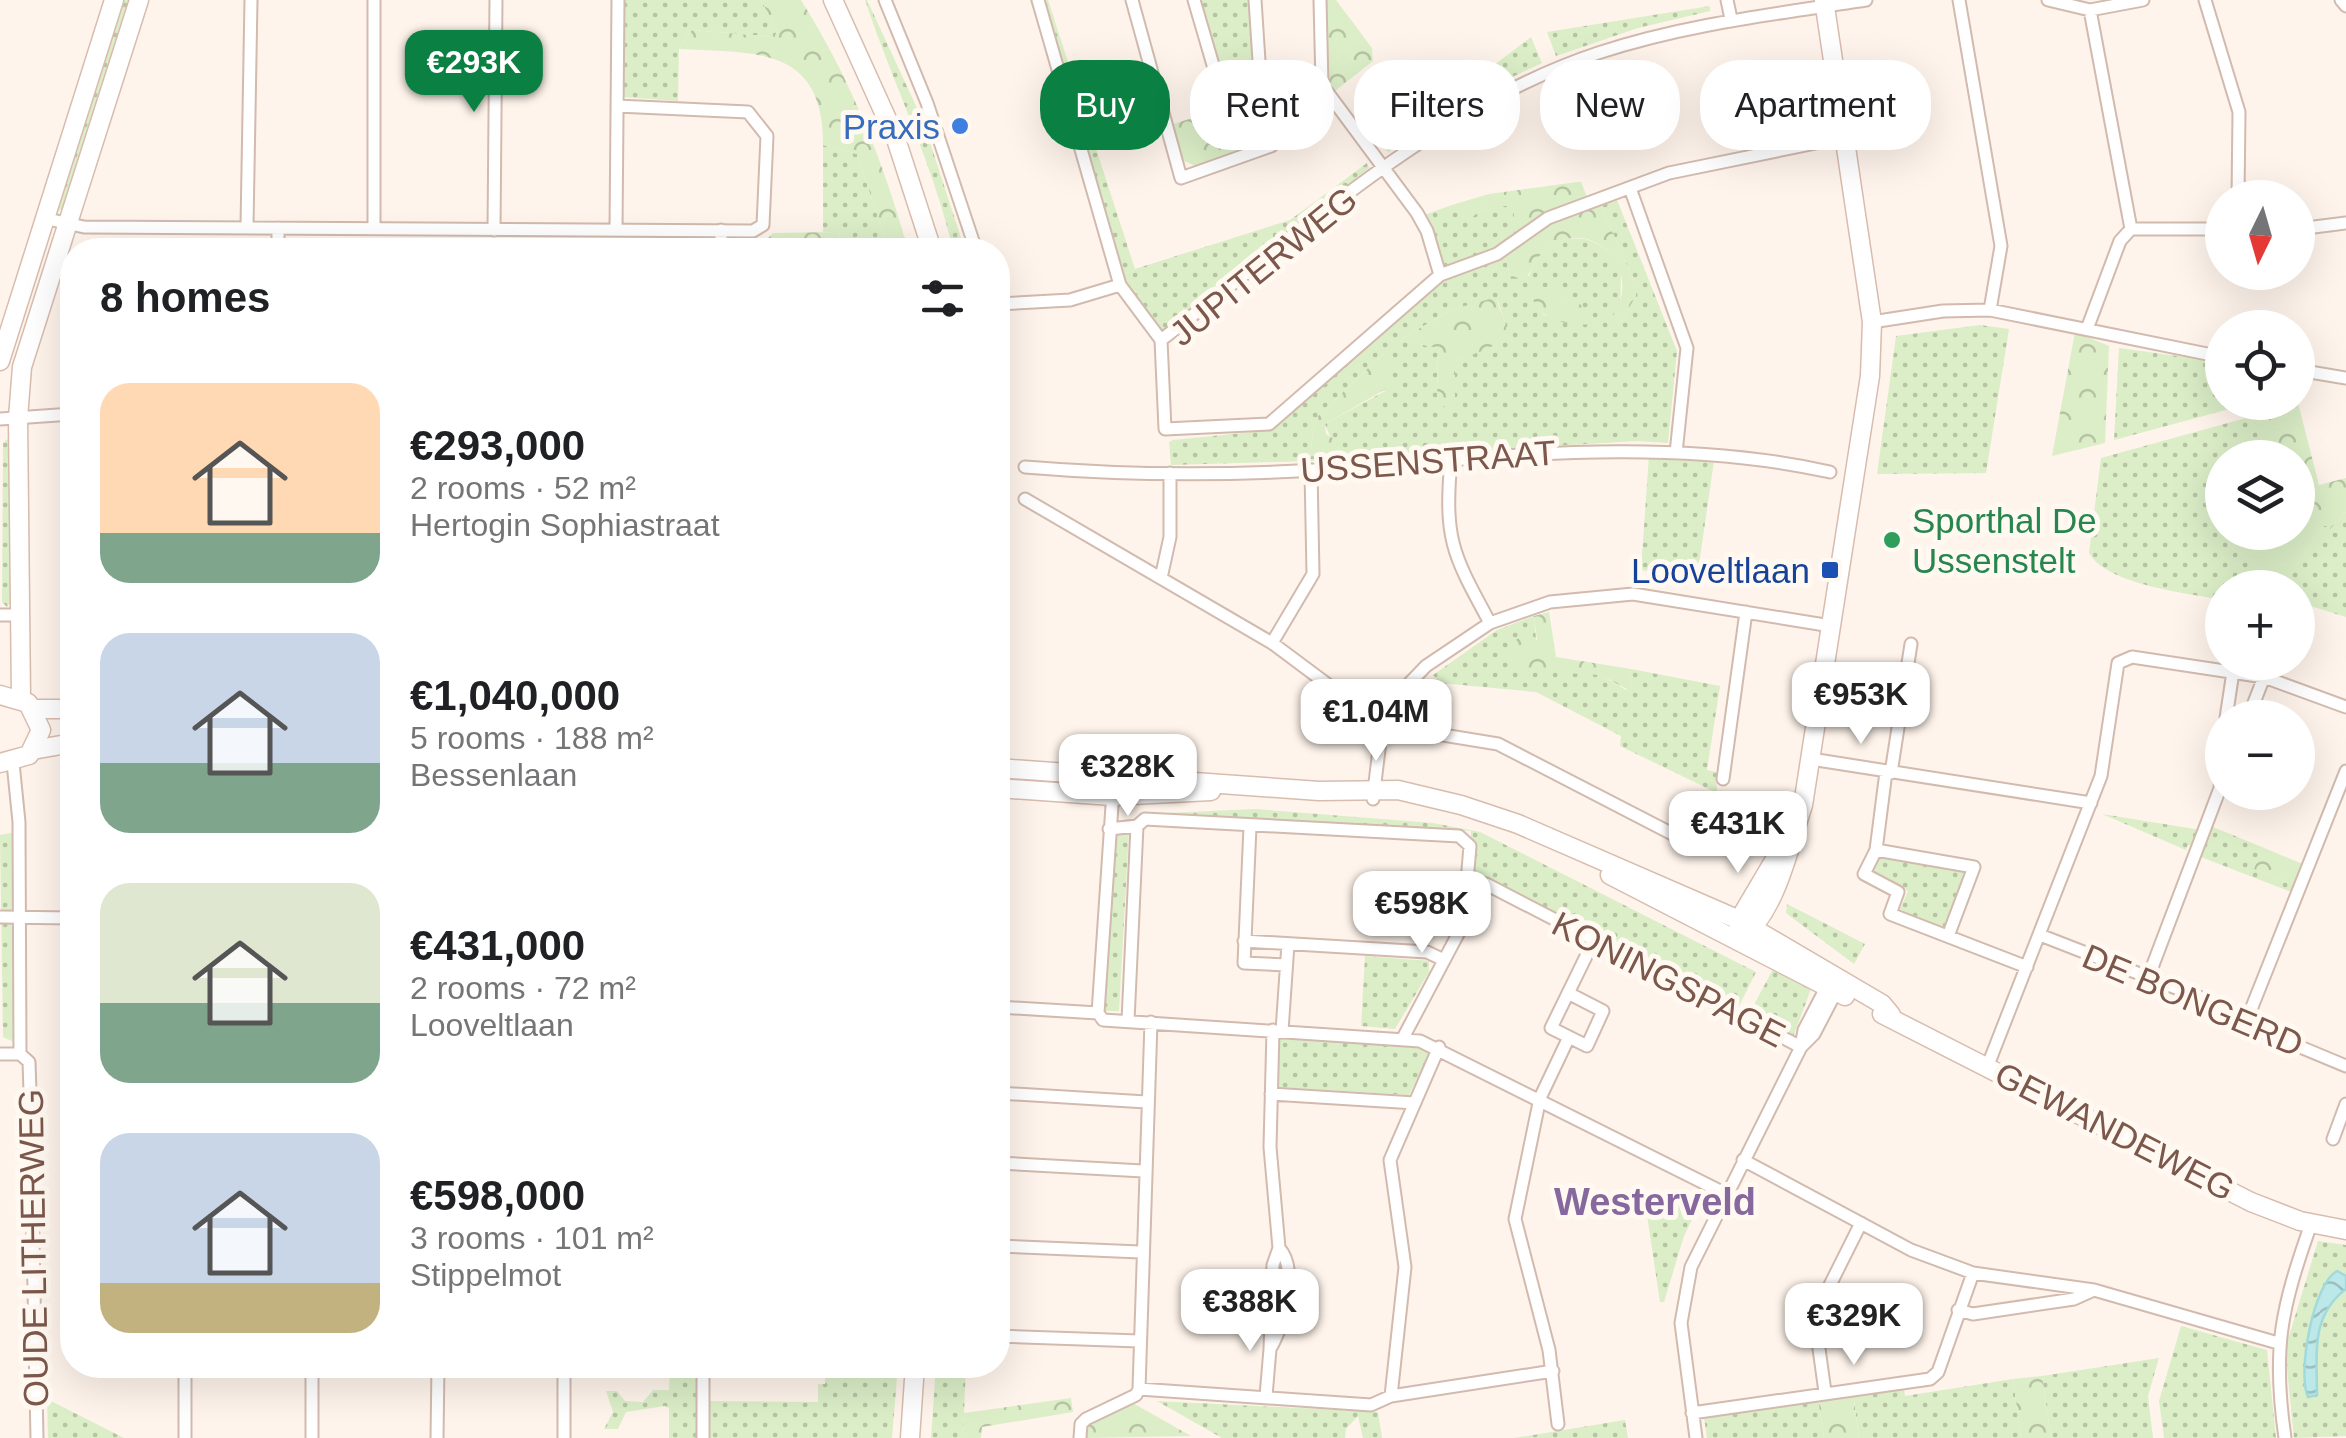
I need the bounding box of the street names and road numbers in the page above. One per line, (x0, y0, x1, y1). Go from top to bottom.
street label: JUPITERWEG (1162, 179, 1364, 353)
street label: USSENSTRAAT (1299, 433, 1557, 489)
street label: KONINGSPAGE (1546, 903, 1792, 1055)
street label: DE BONGERD (2077, 936, 2309, 1064)
street label: GEWANDEWEG (1989, 1054, 2241, 1208)
street label: OUDE LITHERWEG (11, 1089, 55, 1407)

